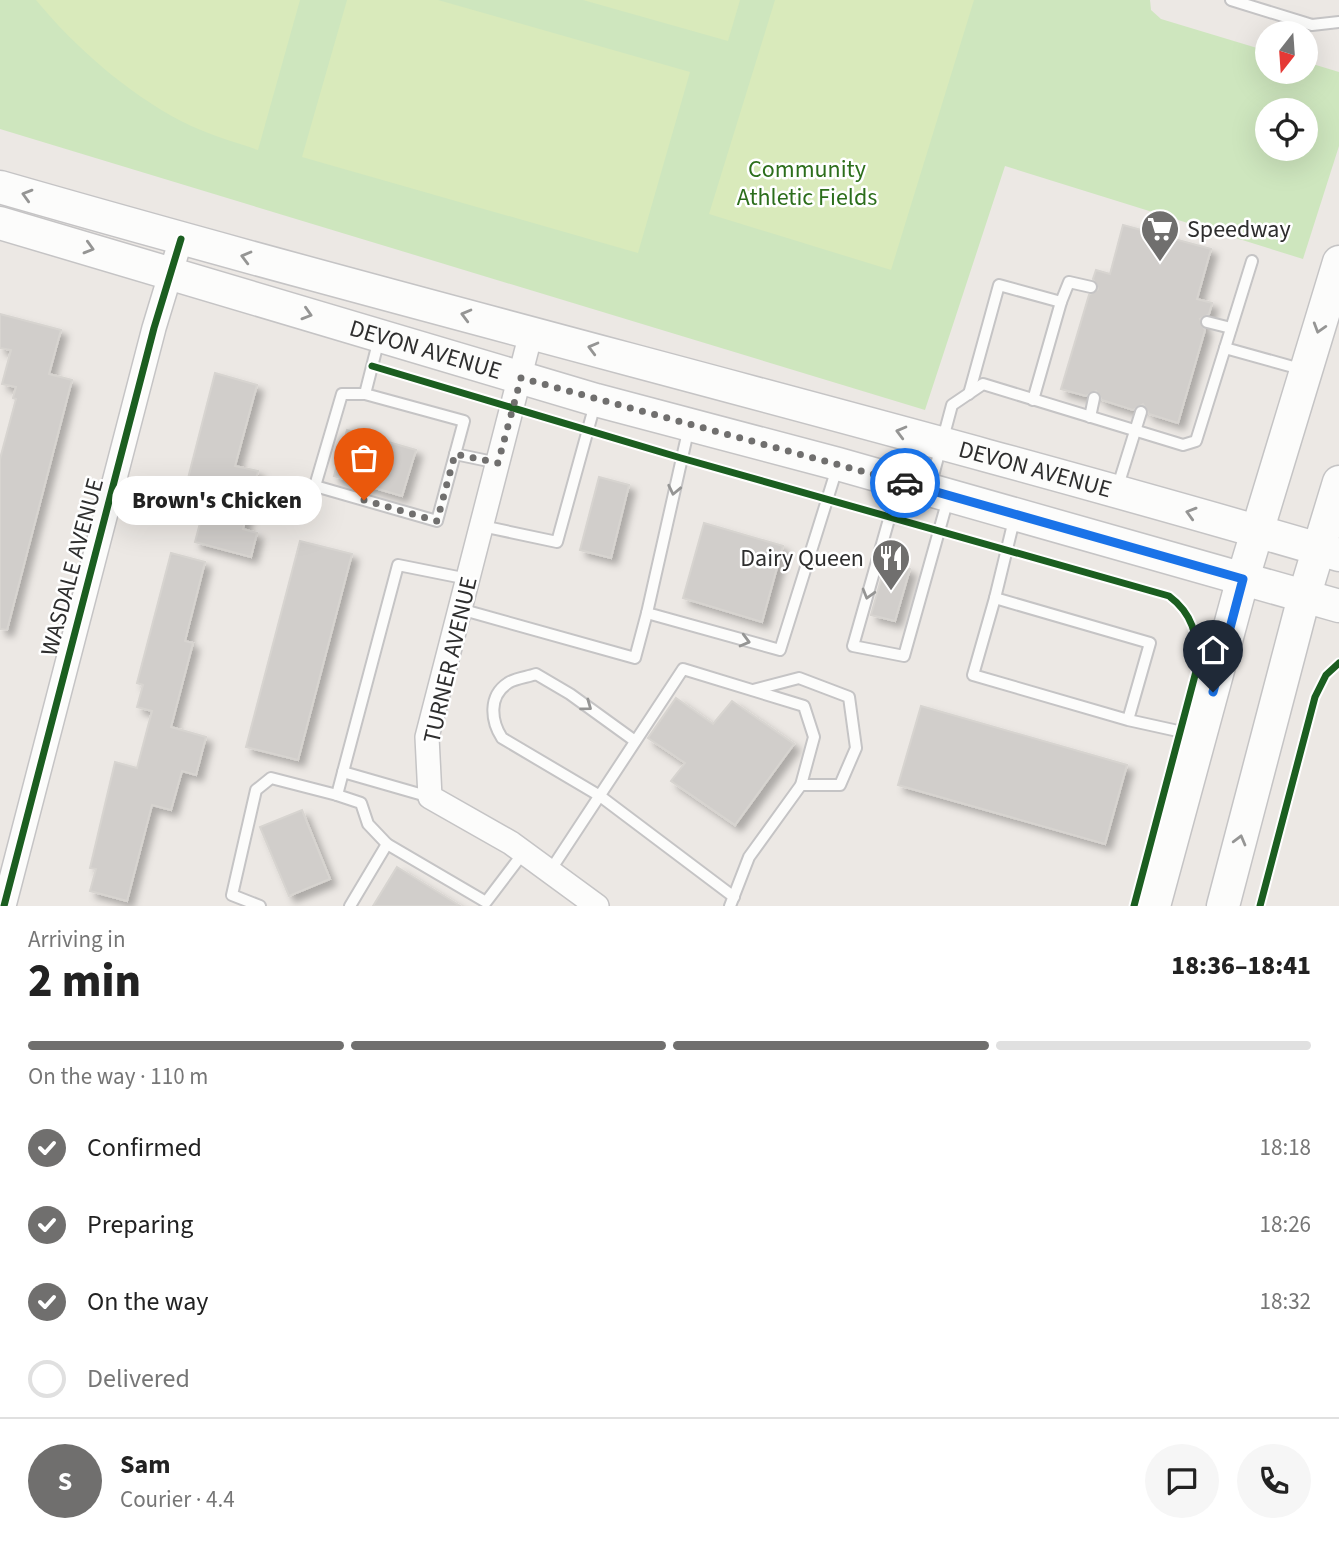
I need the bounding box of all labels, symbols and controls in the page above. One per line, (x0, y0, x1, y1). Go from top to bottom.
north arrow (1255, 21, 1318, 84)
map controls (1255, 21, 1318, 161)
button: locate (1255, 98, 1318, 161)
park label: Community Athletic Fields (737, 152, 877, 215)
one-way arrow (21, 188, 33, 203)
supermarket icon: Speedway (1139, 208, 1181, 263)
place label: Speedway (1187, 212, 1291, 247)
one-way arrow (83, 240, 95, 255)
one-way arrow (240, 250, 252, 265)
one-way arrow (301, 306, 313, 321)
one-way arrow (460, 309, 472, 323)
street label: DEVON AVENUE (345, 311, 506, 389)
one-way arrow (1313, 321, 1328, 333)
one-way arrow (587, 342, 599, 357)
one-way arrow (895, 426, 907, 441)
pin (334, 428, 394, 500)
street label: DEVON AVENUE (955, 432, 1116, 507)
icon: bag (345, 439, 383, 477)
courier (870, 448, 940, 518)
icon: car (886, 464, 924, 502)
street label: WASDALE AVENUE (32, 474, 113, 660)
callout: Brown's Chicken (112, 476, 322, 524)
text: Brown's Chicken (132, 484, 302, 517)
one-way arrow (668, 484, 683, 496)
one-way arrow (1185, 507, 1197, 522)
restaurant icon: Dairy Queen (870, 537, 912, 592)
place label: Dairy Queen (740, 541, 864, 576)
street label: TURNER AVENUE (414, 573, 487, 747)
one-way arrow (861, 588, 876, 600)
pin (1183, 620, 1243, 692)
icon: home (1194, 631, 1232, 669)
one-way arrow (739, 632, 751, 647)
one-way arrow (579, 698, 592, 710)
one-way arrow (1232, 834, 1246, 846)
text: Arriving in (28, 923, 126, 956)
text: 18:36–18:41 (1171, 947, 1311, 984)
text: 2 min (28, 949, 141, 1014)
text: On the way · 110 m (28, 1060, 208, 1093)
icon: check (28, 1129, 66, 1167)
text: Confirmed (87, 1129, 202, 1166)
text: 18:18 (1260, 1131, 1311, 1164)
icon: check (28, 1206, 66, 1244)
text: Preparing (87, 1206, 193, 1243)
text: 18:26 (1260, 1208, 1311, 1241)
icon: check (28, 1283, 66, 1321)
text: On the way (87, 1283, 208, 1320)
text: 18:32 (1260, 1285, 1311, 1318)
text: Delivered (87, 1360, 190, 1397)
button: chat (1145, 1444, 1219, 1518)
button: phone (1237, 1444, 1311, 1518)
text: Sam (120, 1446, 170, 1483)
text: S (58, 1463, 72, 1500)
text: Courier · 4.4 (120, 1483, 235, 1516)

